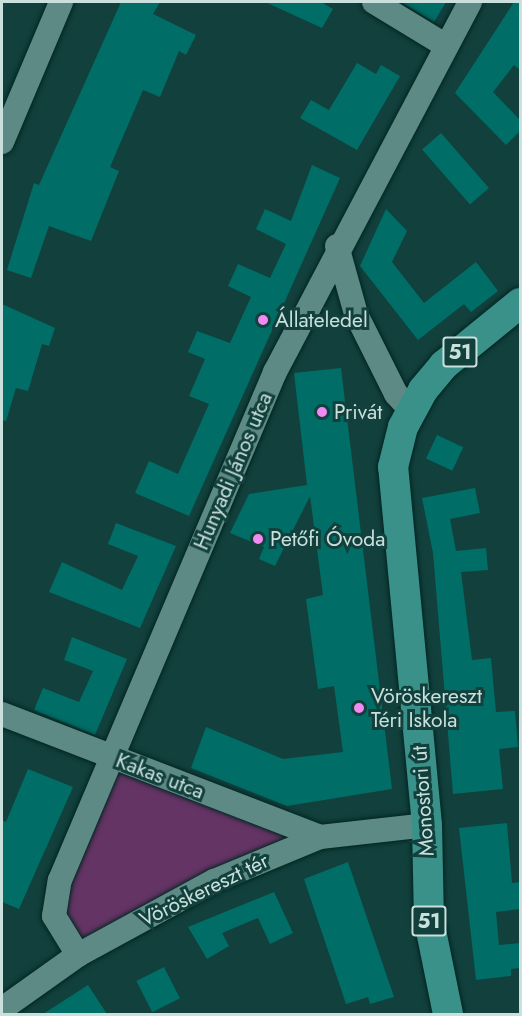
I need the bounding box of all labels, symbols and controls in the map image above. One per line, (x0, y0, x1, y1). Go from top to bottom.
place label: Állateledel (275, 307, 368, 333)
marker: Állateledel (256, 313, 270, 327)
road number: 51 (442, 335, 478, 369)
street label: Hunyadi János utca (188, 388, 278, 554)
place label: Privát (334, 399, 382, 425)
marker: Privát (315, 405, 329, 419)
place label: Petőfi Óvoda (270, 526, 385, 552)
marker: Petőfi Óvoda (251, 532, 265, 546)
place label: Vöröskereszt Téri Iskola (371, 683, 482, 733)
marker: Vöröskereszt Téri Iskola (352, 701, 366, 715)
street label: Monostori út (407, 745, 439, 857)
street label: Kakas utca (112, 748, 208, 804)
street label: Vöröskereszt tér (135, 848, 273, 932)
road number: 51 (411, 904, 447, 938)

